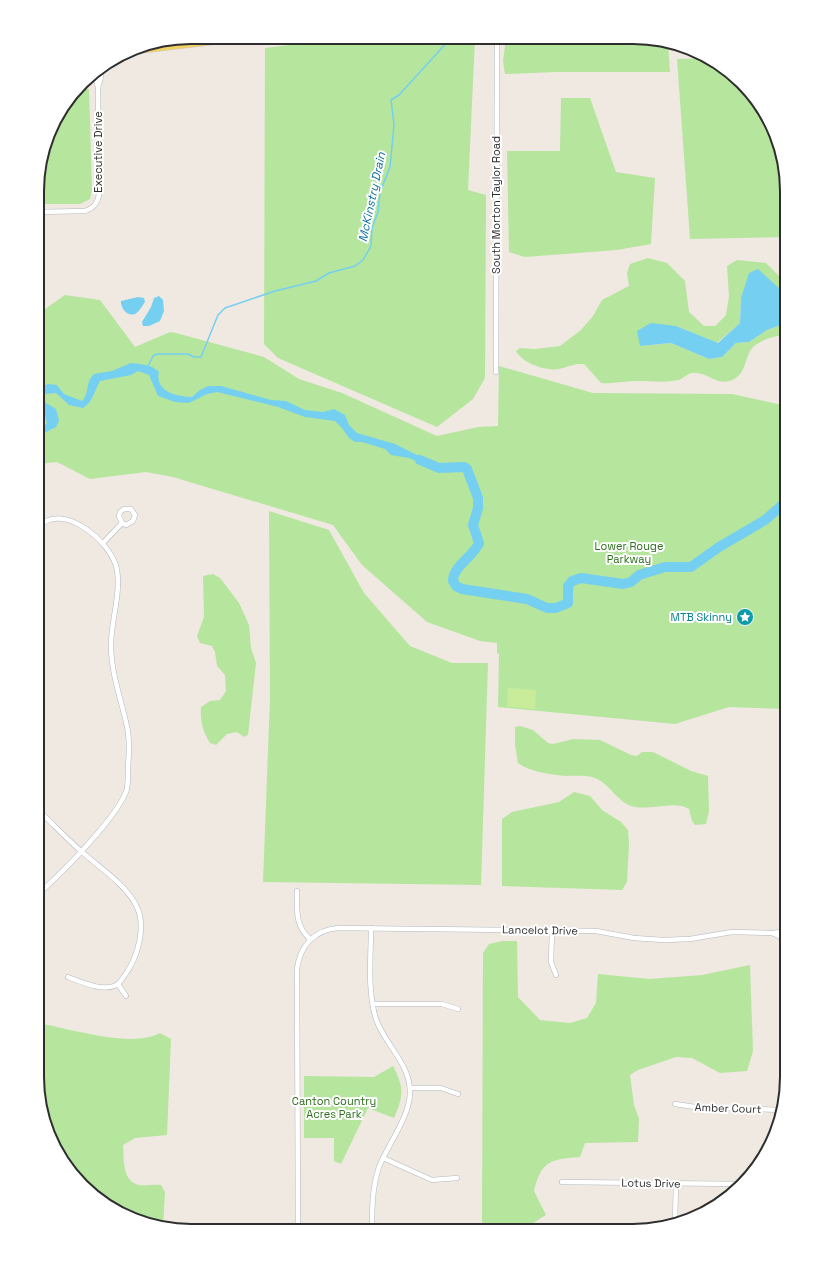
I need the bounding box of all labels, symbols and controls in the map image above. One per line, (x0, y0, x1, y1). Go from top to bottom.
street label: Executive Drive (91, 111, 105, 193)
street label: South Morton Taylor Road (489, 136, 503, 274)
water label: McKinstry Drain (355, 150, 389, 243)
park label: Lower Rouge Parkway (595, 539, 663, 566)
place icon: MTB Skinny (735, 607, 755, 627)
place label: MTB Skinny (670, 610, 732, 624)
street label: Lancelot Drive (502, 922, 578, 938)
park label: Canton Country Acres Park (292, 1094, 376, 1121)
street label: Amber Court (694, 1100, 762, 1116)
street label: Lotus Drive (621, 1175, 681, 1191)

